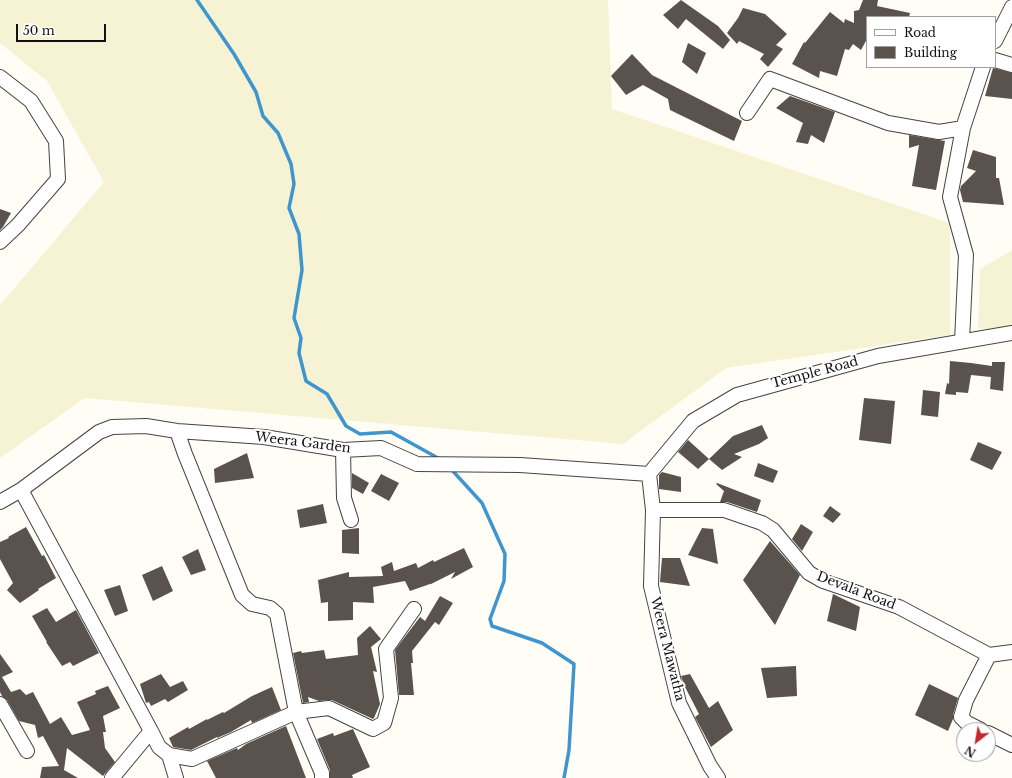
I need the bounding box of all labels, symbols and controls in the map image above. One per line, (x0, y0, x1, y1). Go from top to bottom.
scale bar (18, 16, 108, 42)
legend (866, 16, 996, 68)
text: 50 m (23, 23, 55, 38)
text: Road (904, 25, 936, 40)
text: Building (904, 45, 957, 60)
street label: Temple Road (770, 354, 860, 392)
street label: Weera Garden (254, 429, 352, 457)
street label: Devala Road (814, 569, 898, 613)
street label: Weera Mawatha (647, 595, 687, 703)
north arrow (956, 722, 996, 762)
text: N (962, 743, 978, 760)

